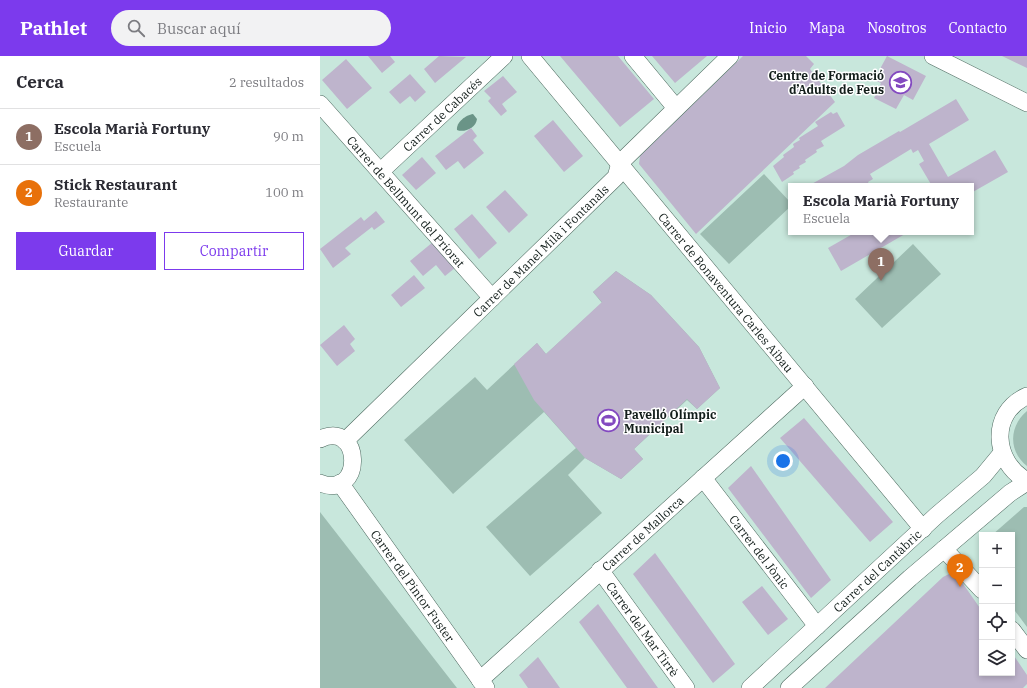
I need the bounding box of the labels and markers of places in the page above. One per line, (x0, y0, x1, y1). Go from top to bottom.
place label: Centre de Formació d’Adults de Feus (768, 68, 884, 97)
school or university icon: Centre de Formació d’Adults de Feus (887, 69, 913, 95)
pin: 1 (868, 248, 894, 281)
place label: Pavelló Olímpic Municipal (624, 407, 717, 436)
sports icon: Pavelló Olímpic Municipal (595, 408, 621, 434)
pin: 2 (947, 554, 973, 587)

